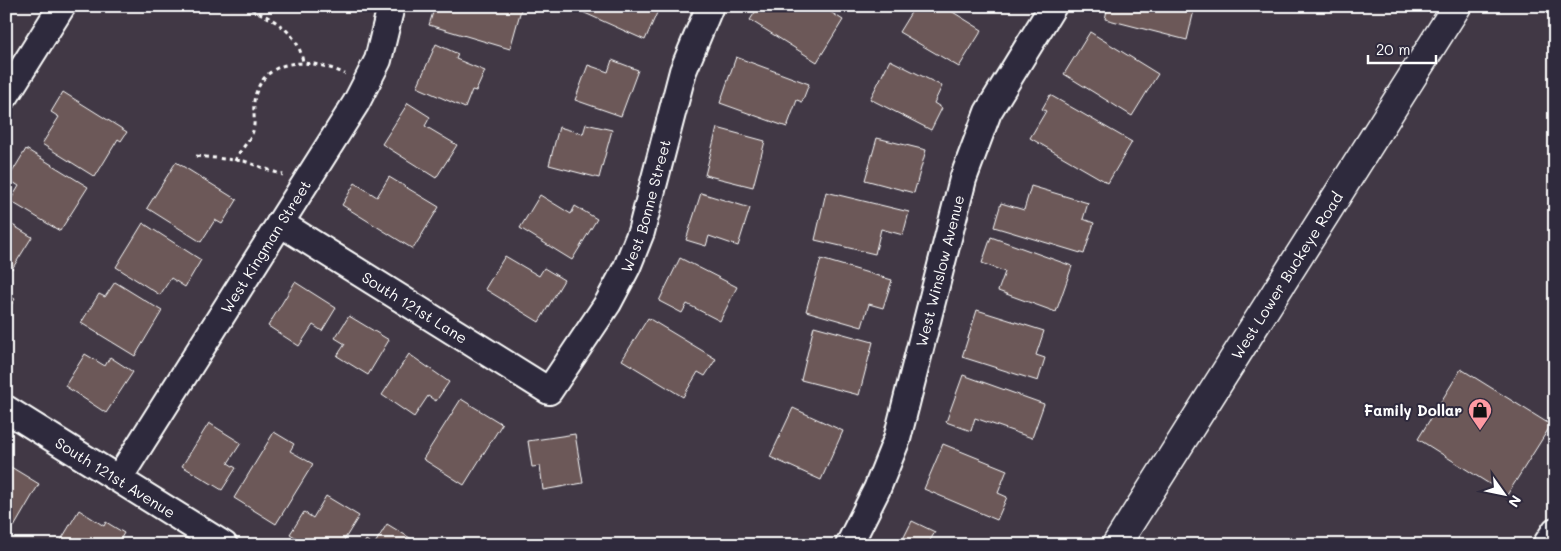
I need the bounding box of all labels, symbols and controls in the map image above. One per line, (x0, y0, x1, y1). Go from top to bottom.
scale bar (1368, 32, 1436, 64)
text: 20 m (1376, 39, 1410, 59)
street label: West Bonne Street (616, 137, 675, 275)
street label: West Kingman Street (216, 176, 315, 317)
street label: West Lower Buckeye Road (1226, 188, 1347, 363)
street label: West Winslow Avenue (911, 193, 969, 349)
street label: South 121st Lane (358, 267, 471, 348)
shop icon: Family Dollar (1467, 397, 1493, 431)
place label: Family Dollar (1364, 400, 1462, 420)
street label: South 121st Avenue (52, 432, 179, 522)
north arrow (1478, 468, 1528, 518)
text: N (1504, 492, 1526, 511)

